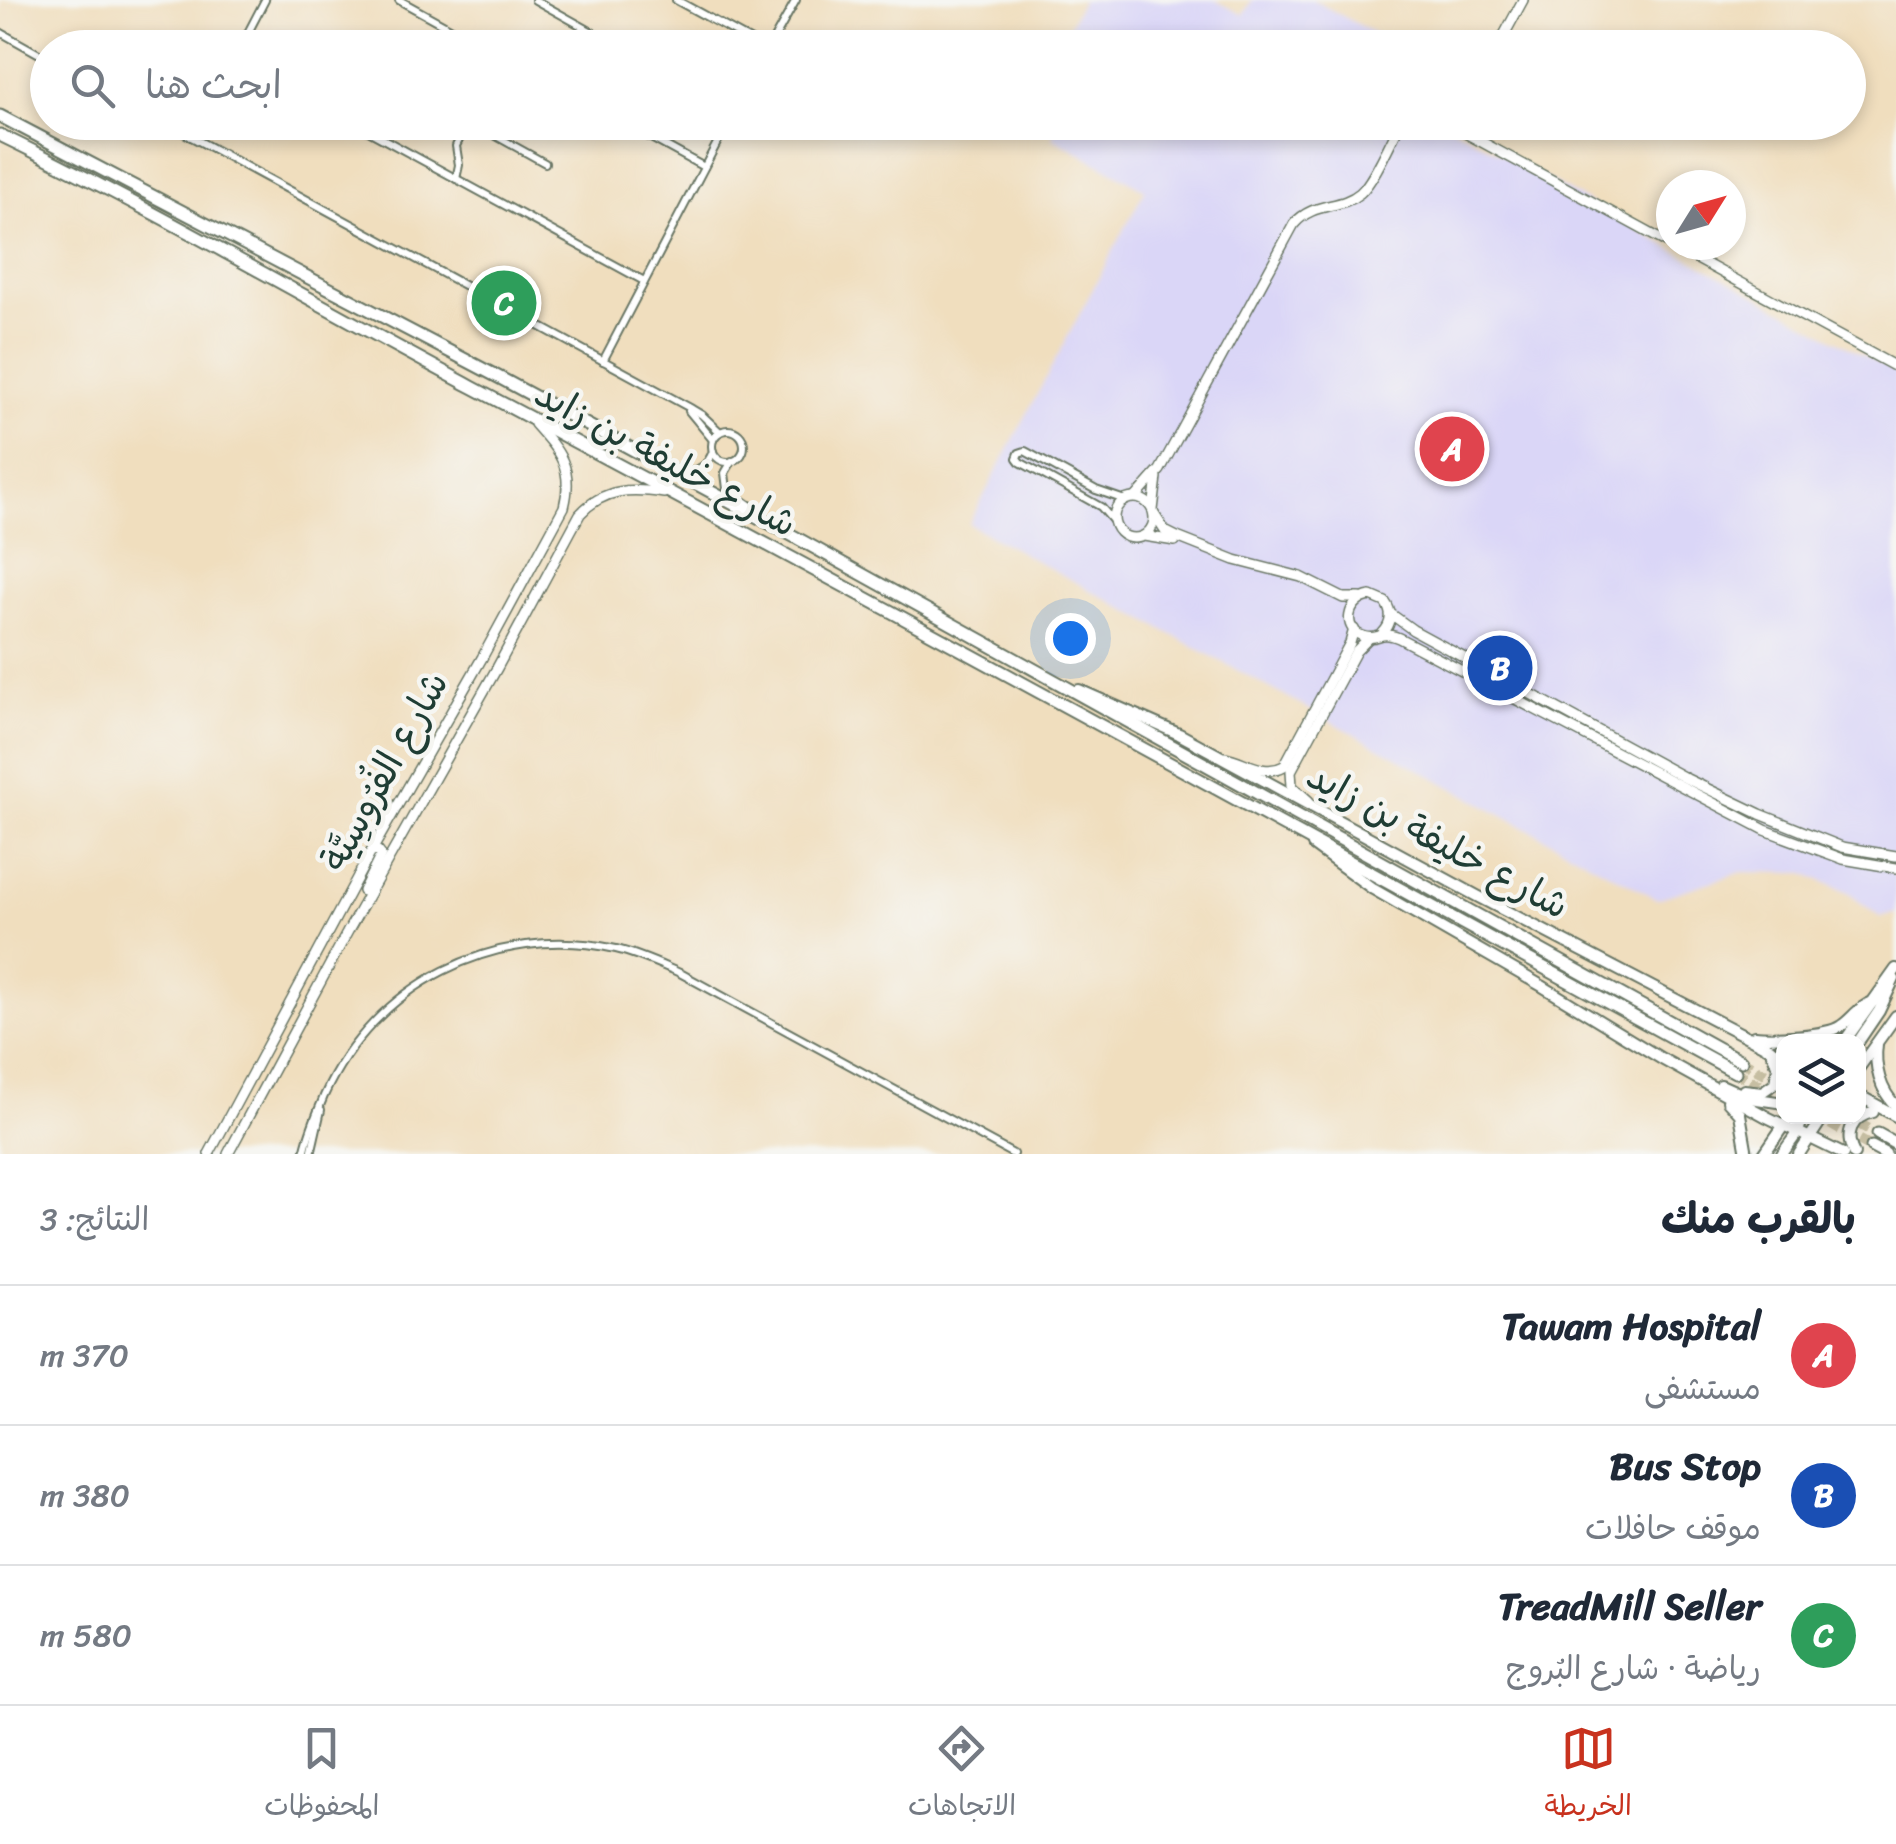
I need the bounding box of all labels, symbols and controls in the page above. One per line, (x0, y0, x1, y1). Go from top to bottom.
search box (30, 30, 1866, 140)
text: ابحث هنا (145, 52, 282, 119)
icon: search (65, 58, 120, 113)
north arrow (1656, 170, 1746, 260)
pin: C (472, 266, 536, 340)
street label: شارع خليفة بن زايد (522, 361, 810, 556)
pin: A (1420, 412, 1484, 486)
your location (1045, 613, 1096, 664)
pin: B (1468, 630, 1532, 706)
street label: شارع الفُرُوسِيَّة (301, 658, 467, 884)
street label: شارع خليفة بن زايد (1294, 743, 1582, 938)
map controls (1776, 1034, 1866, 1124)
button: layers (1776, 1034, 1866, 1124)
text: بالقرب منك (1661, 1182, 1856, 1256)
text: النتائج: 3 (40, 1191, 149, 1248)
text: Tawam Hospital (1501, 1293, 1761, 1360)
text: 370 m (40, 1327, 129, 1384)
text: A (1813, 1327, 1834, 1384)
text: مستشفى (1644, 1360, 1761, 1417)
text: Bus Stop (1609, 1433, 1761, 1500)
text: 380 m (40, 1467, 130, 1524)
text: B (1813, 1467, 1834, 1524)
text: موقف حافلات (1585, 1500, 1761, 1557)
text: TreadMill Seller (1498, 1573, 1761, 1640)
text: 580 m (40, 1607, 132, 1664)
text: C (1814, 1607, 1833, 1664)
text: رياضة · شارع البُروج (1506, 1640, 1761, 1697)
tab: المحفوظات (264, 1721, 380, 1830)
tab: الاتجاهات (908, 1721, 1016, 1830)
tab: الخريطة (1544, 1721, 1632, 1830)

